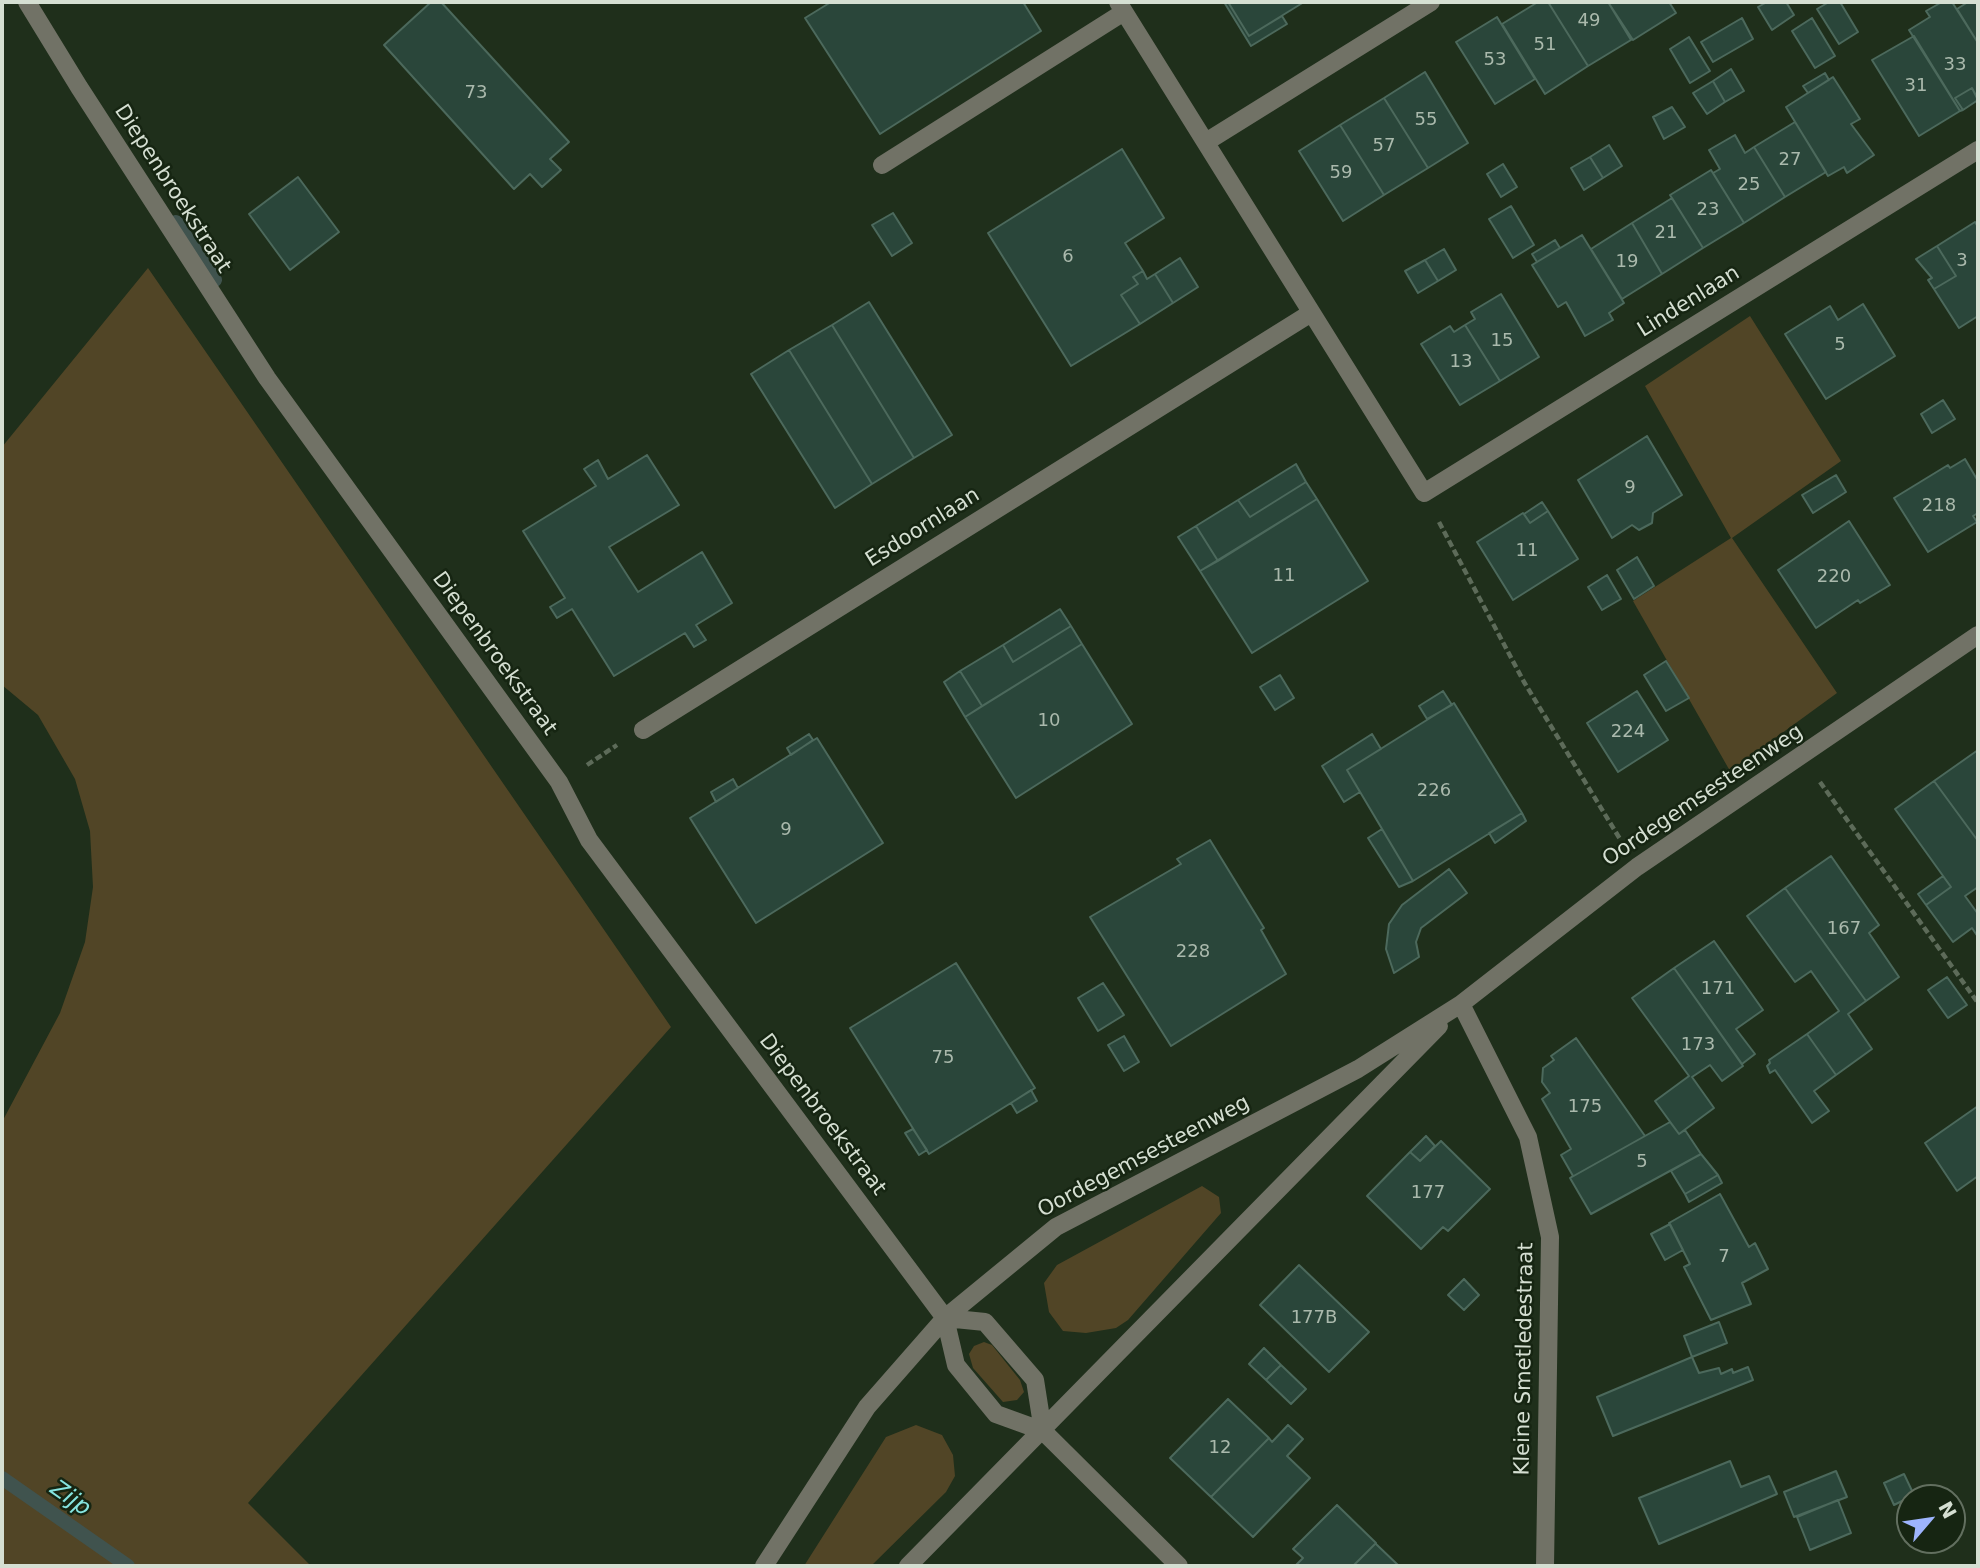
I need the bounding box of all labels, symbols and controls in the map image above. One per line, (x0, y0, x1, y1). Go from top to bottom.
house number: 49 (1578, 10, 1600, 32)
house number: 51 (1534, 34, 1556, 56)
house number: 53 (1484, 49, 1506, 71)
house number: 33 (1944, 54, 1966, 76)
house number: 31 (1905, 75, 1927, 97)
house number: 73 (465, 82, 487, 104)
street label: Diepenbroekstraat (108, 100, 236, 278)
house number: 55 (1415, 109, 1437, 131)
house number: 57 (1373, 135, 1395, 157)
house number: 27 (1779, 149, 1801, 171)
house number: 59 (1330, 162, 1352, 184)
house number: 25 (1738, 174, 1760, 196)
house number: 23 (1697, 199, 1719, 221)
house number: 21 (1655, 222, 1677, 244)
house number: 6 (1062, 246, 1074, 268)
house number: 3 (1956, 250, 1968, 272)
house number: 19 (1616, 251, 1638, 273)
street label: Lindenlaan (1633, 261, 1745, 343)
house number: 15 (1491, 330, 1513, 352)
house number: 5 (1834, 334, 1846, 356)
house number: 13 (1450, 351, 1472, 373)
house number: 9 (1624, 477, 1636, 499)
street label: Esdoornlaan (861, 483, 985, 573)
house number: 218 (1922, 495, 1956, 517)
house number: 11 (1516, 540, 1538, 562)
house number: 11 (1273, 565, 1295, 587)
house number: 220 (1817, 566, 1851, 588)
street label: Diepenbroekstraat (426, 567, 562, 741)
house number: 10 (1038, 710, 1060, 732)
street label: Oordegemsesteenweg (1598, 720, 1808, 872)
house number: 224 (1611, 721, 1645, 743)
house number: 226 (1417, 780, 1451, 802)
house number: 9 (780, 819, 792, 841)
house number: 167 (1827, 918, 1861, 940)
house number: 228 (1176, 941, 1210, 963)
house number: 171 (1701, 978, 1735, 1000)
street label: Diepenbroekstraat (753, 1029, 891, 1201)
house number: 173 (1681, 1034, 1715, 1056)
house number: 75 (932, 1047, 954, 1069)
street label: Oordegemsesteenweg (1034, 1090, 1254, 1224)
house number: 175 (1568, 1096, 1602, 1118)
house number: 5 (1636, 1151, 1648, 1173)
house number: 177 (1411, 1182, 1445, 1204)
street label: Kleine Smetledestraat (1510, 1242, 1540, 1476)
house number: 7 (1718, 1246, 1730, 1268)
house number: 177B (1291, 1307, 1337, 1329)
house number: 12 (1209, 1437, 1231, 1459)
water label: Zijp (44, 1475, 96, 1523)
north arrow (1896, 1484, 1966, 1554)
text: N (1934, 1497, 1961, 1522)

